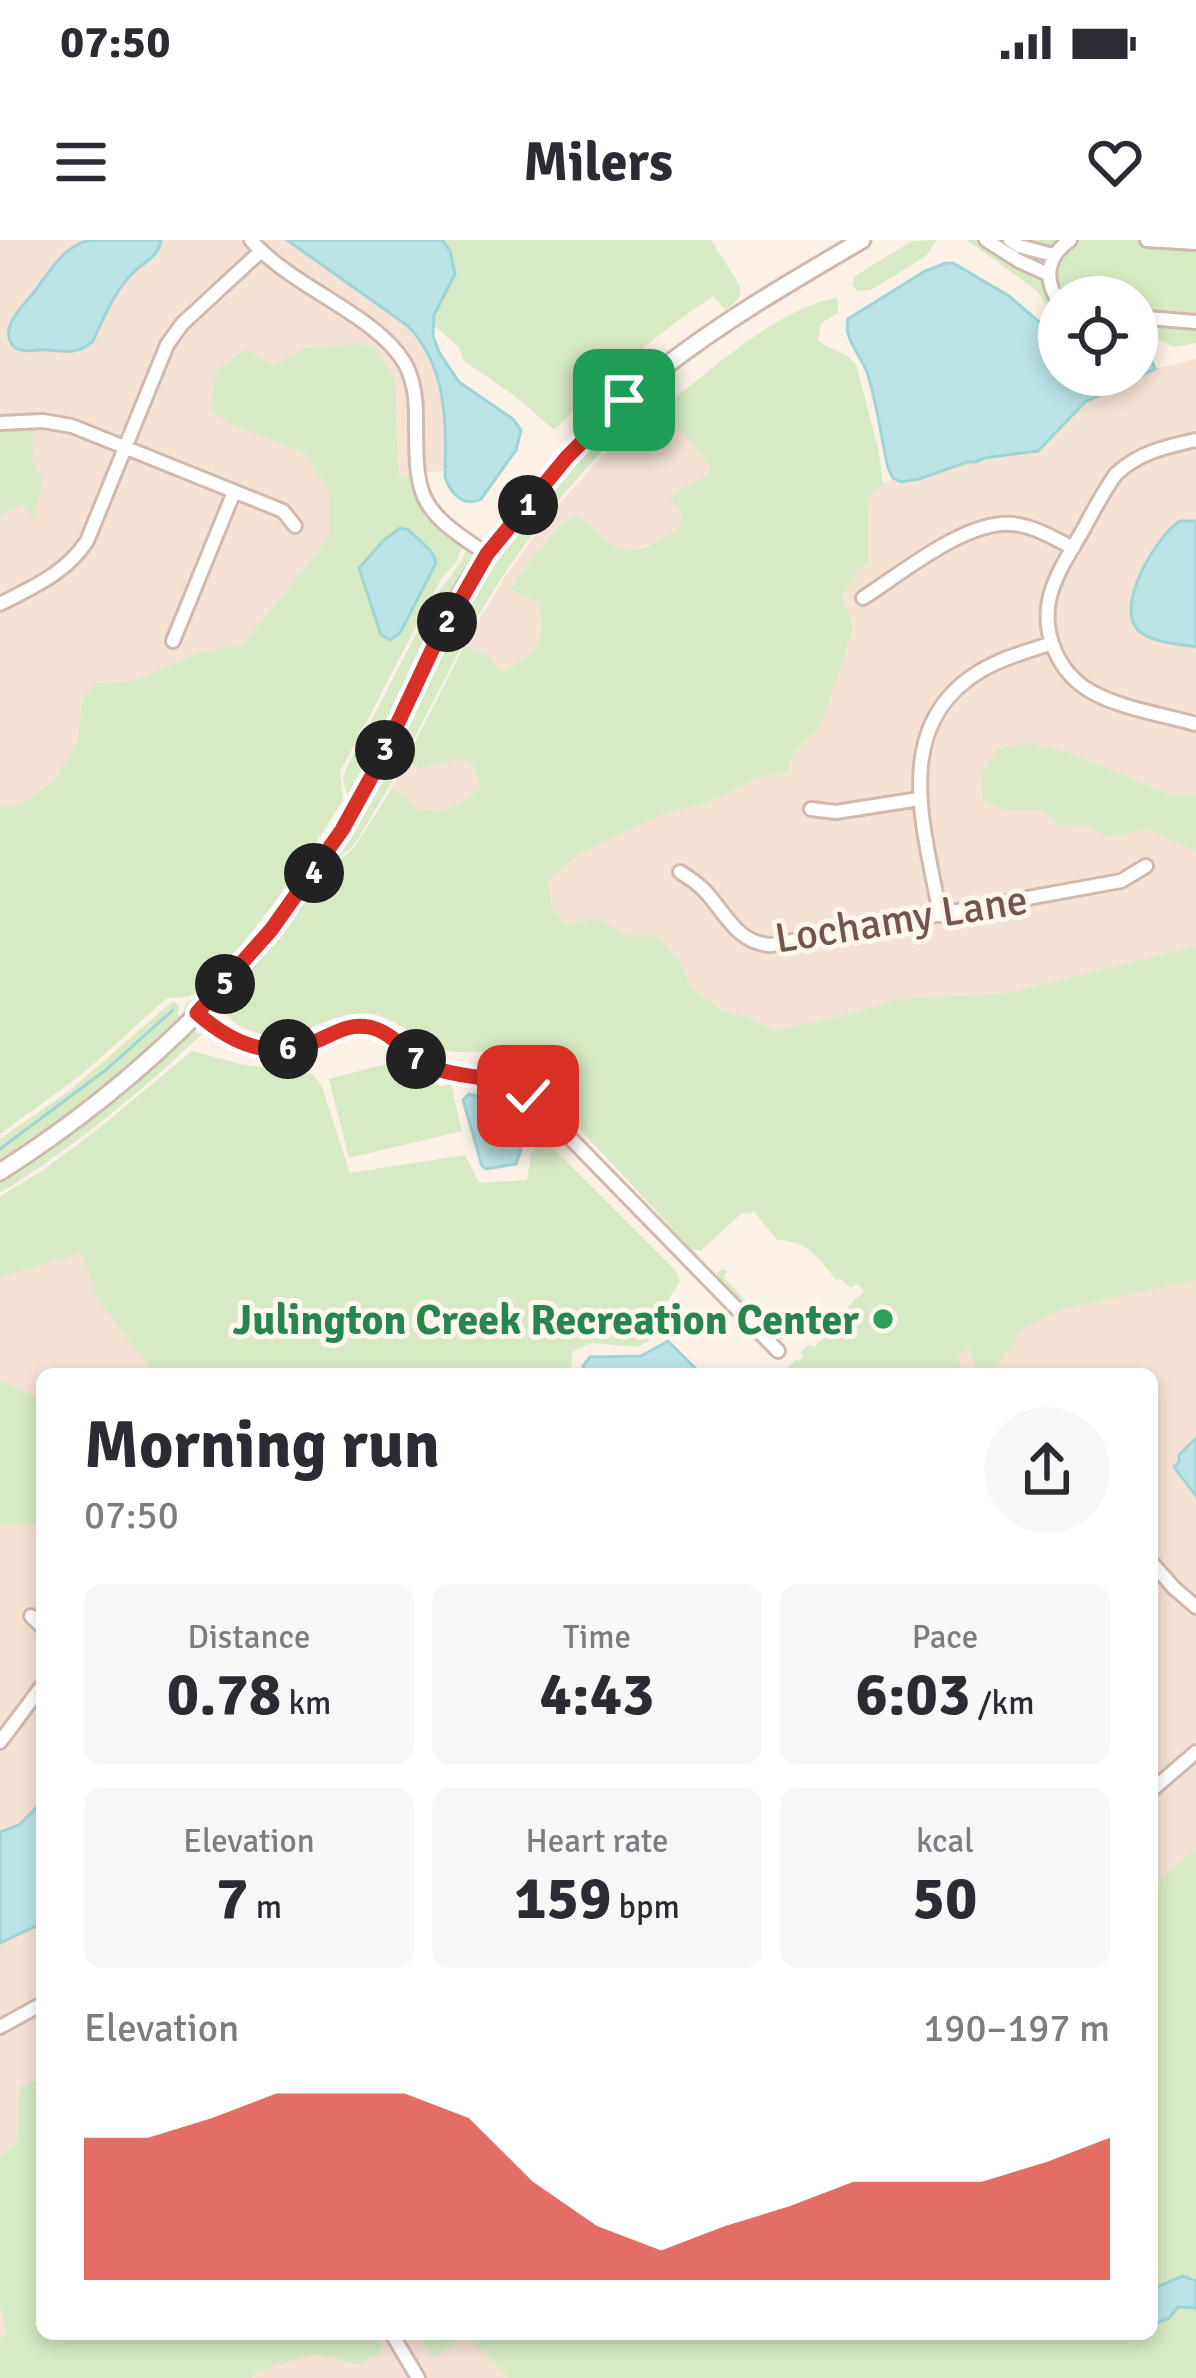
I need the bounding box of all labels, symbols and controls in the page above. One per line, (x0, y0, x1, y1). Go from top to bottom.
text: 07:50 (60, 15, 170, 70)
icon: menu (48, 129, 114, 195)
text: Milers (523, 129, 673, 196)
icon: heart (1082, 129, 1148, 195)
map controls (1038, 276, 1158, 396)
button: locate (1038, 276, 1158, 396)
pin (573, 349, 675, 451)
icon: arrive (591, 367, 657, 433)
pin: 1 (498, 475, 558, 535)
text: 1 (519, 484, 537, 525)
pin: 2 (417, 592, 477, 652)
text: 2 (438, 601, 456, 642)
pin: 3 (355, 720, 415, 780)
text: 3 (376, 729, 394, 770)
pin: 4 (284, 843, 344, 903)
text: 4 (305, 852, 323, 893)
street label: Lochamy Lane (771, 874, 1031, 965)
pin: 5 (195, 954, 255, 1014)
text: 5 (216, 963, 234, 1004)
pin: 6 (258, 1019, 318, 1079)
text: 6 (279, 1028, 297, 1069)
pin: 7 (386, 1029, 446, 1089)
text: 7 (407, 1038, 425, 1079)
pin (477, 1045, 579, 1147)
icon: check (495, 1063, 561, 1129)
place label: Julington Creek Recreation Center (233, 1295, 859, 1346)
marker: Julington Creek Recreation Center (870, 1306, 896, 1332)
text: Morning run (84, 1405, 440, 1486)
button: share (984, 1407, 1110, 1533)
text: 07:50 (84, 1491, 179, 1539)
text: Distance (188, 1617, 310, 1658)
text: Time (563, 1617, 631, 1658)
text: Pace (912, 1617, 978, 1658)
text: 0.78 (167, 1658, 281, 1732)
text: 4:43 (540, 1658, 654, 1732)
text: 6:03 (856, 1658, 970, 1732)
text: km (281, 1683, 331, 1724)
text: /km (970, 1683, 1034, 1724)
text: Elevation (183, 1821, 315, 1862)
text: Heart rate (525, 1821, 669, 1862)
text: kcal (916, 1821, 974, 1862)
text: 7 (216, 1862, 248, 1936)
text: 159 (514, 1862, 611, 1936)
text: 50 (913, 1862, 977, 1936)
text: m (248, 1887, 282, 1928)
text: bpm (611, 1887, 680, 1928)
text: Elevation (84, 2004, 239, 2052)
text: 190–197 m (923, 2004, 1110, 2052)

